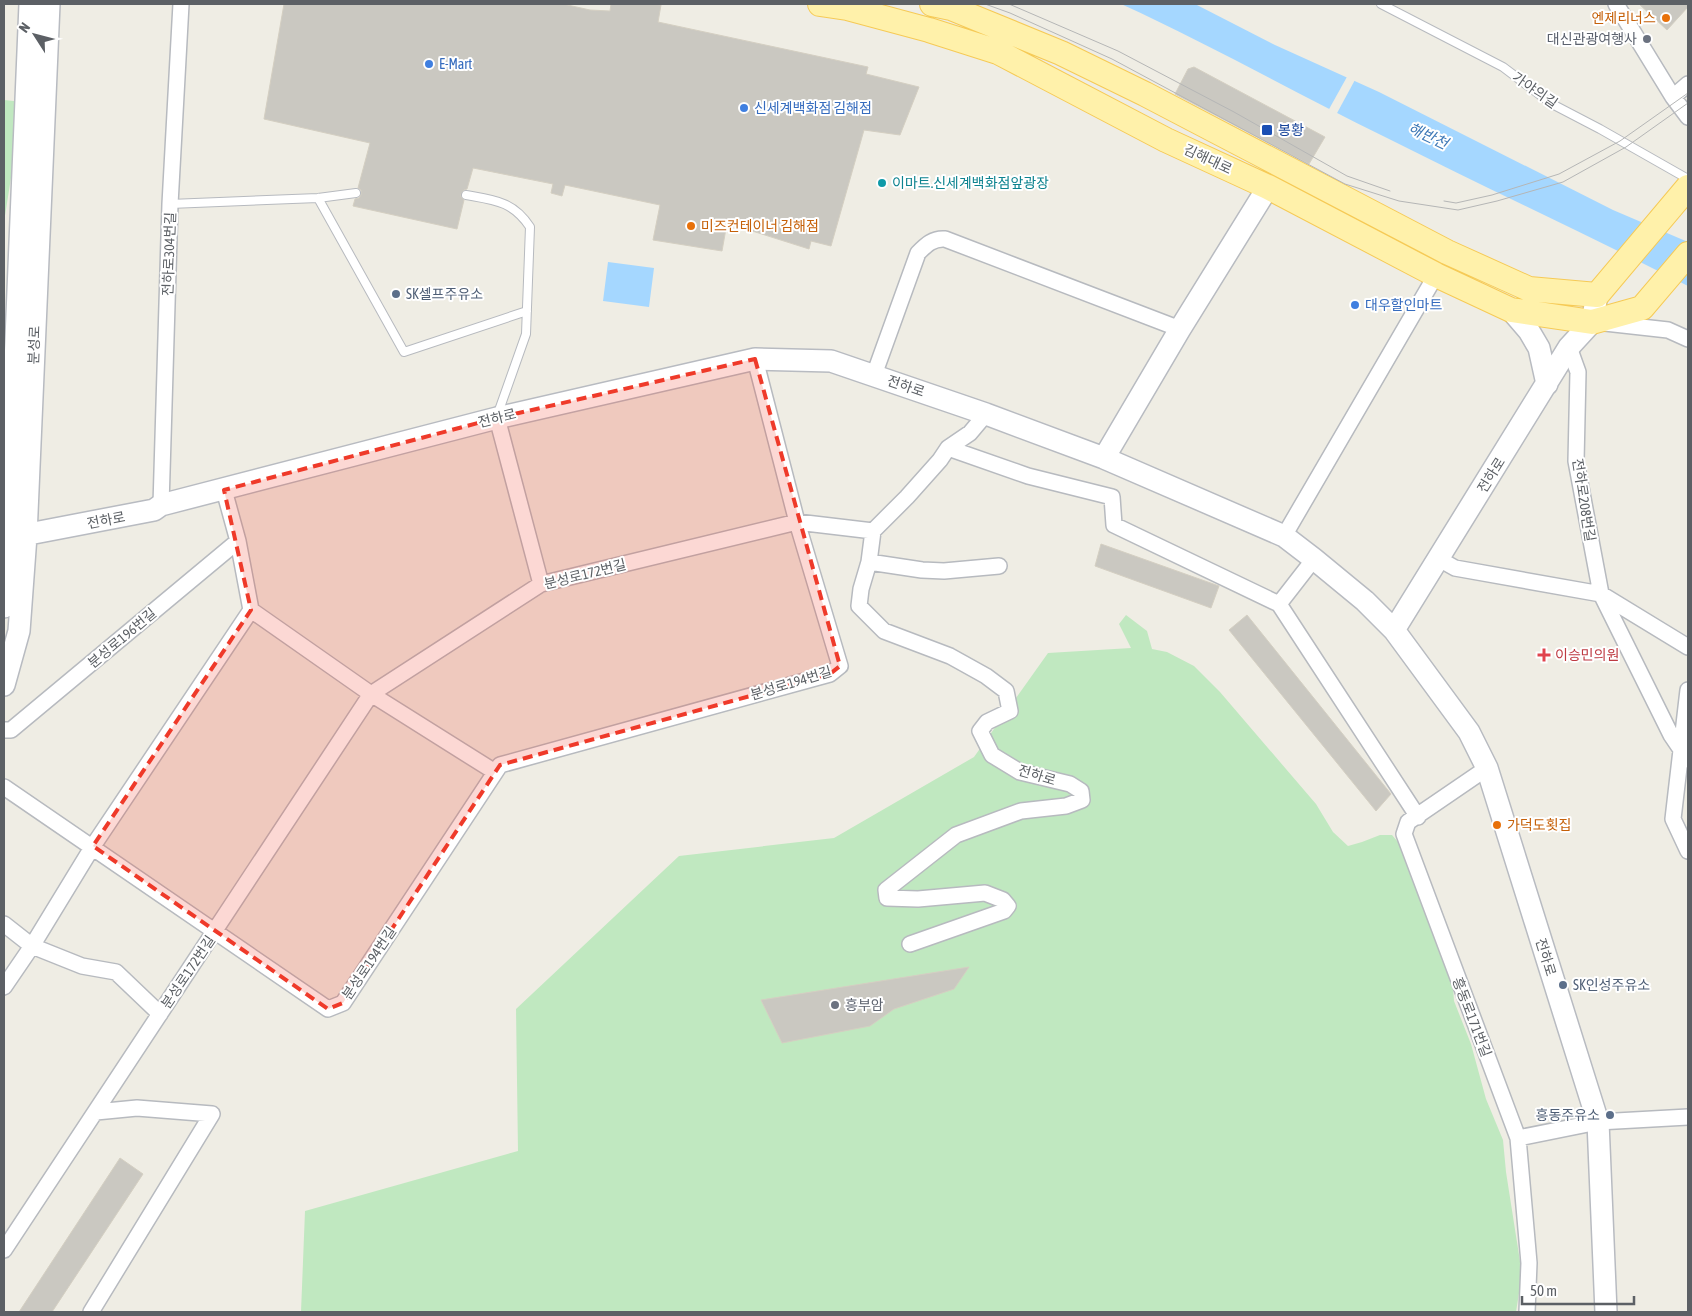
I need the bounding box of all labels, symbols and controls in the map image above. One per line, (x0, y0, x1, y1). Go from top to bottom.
north arrow (10, 10, 60, 60)
place label: 엔제리너스 (1592, 10, 1656, 26)
marker: 엔제리너스 (1660, 12, 1672, 24)
text: N (16, 19, 33, 35)
place label: 대신관광여행사 (1547, 31, 1637, 47)
marker: 대신관광여행사 (1641, 33, 1653, 45)
place label: E-Mart (439, 56, 472, 72)
marker: E-Mart (423, 58, 435, 70)
street label: 가야의길 (1509, 69, 1561, 111)
place label: 신세계백화점 김해점 (754, 100, 872, 116)
marker: 신세계백화점 김해점 (738, 102, 750, 114)
water label: 해반천 (1406, 119, 1453, 153)
place label: 봉황 (1278, 122, 1304, 138)
marker: 봉황 (1260, 123, 1274, 137)
street label: 김해대로 (1181, 141, 1235, 177)
place label: 이마트.신세계백화점앞광장 (892, 175, 1049, 191)
marker: 이마트.신세계백화점앞광장 (876, 177, 888, 189)
street label: 전하로304번길 (160, 212, 178, 296)
place label: 미즈컨테이너 김해점 (701, 218, 819, 234)
marker: 미즈컨테이너 김해점 (685, 220, 697, 232)
place label: SK셀프주유소 (406, 286, 483, 302)
marker: SK셀프주유소 (390, 288, 402, 300)
place label: 대우할인마트 (1365, 297, 1442, 313)
marker: 대우할인마트 (1349, 299, 1361, 311)
street label: 분성로 (25, 325, 43, 365)
street label: 전하로 (885, 372, 927, 400)
street label: 전하로 (476, 406, 518, 430)
street label: 전하로 (1474, 454, 1508, 496)
street label: 전하로208번길 (1570, 457, 1598, 543)
street label: 전하로 (86, 508, 127, 532)
street label: 분성로172번길 (542, 556, 628, 592)
street label: 분성로196번길 (85, 605, 159, 671)
place label: 이승민의원 (1555, 647, 1619, 663)
marker: 이승민의원 (1537, 648, 1551, 662)
street label: 분성로194번길 (748, 663, 834, 703)
street label: 전하로 (1016, 762, 1058, 788)
place label: 가덕도횟집 (1507, 817, 1571, 833)
marker: 가덕도횟집 (1491, 819, 1503, 831)
street label: 분성로194번길 (339, 924, 399, 1002)
street label: 분성로172번길 (158, 933, 218, 1011)
street label: 전하로 (1533, 936, 1559, 978)
street label: 흥동로171번길 (1449, 975, 1495, 1059)
place label: SK인성주유소 (1573, 977, 1650, 993)
marker: SK인성주유소 (1557, 979, 1569, 991)
place label: 흥부암 (845, 997, 884, 1013)
marker: 흥부암 (829, 999, 841, 1011)
place label: 흥동주유소 (1536, 1107, 1600, 1123)
marker: 흥동주유소 (1604, 1109, 1616, 1121)
scale bar (1522, 1274, 1634, 1306)
text: 50 m (1530, 1282, 1557, 1299)

